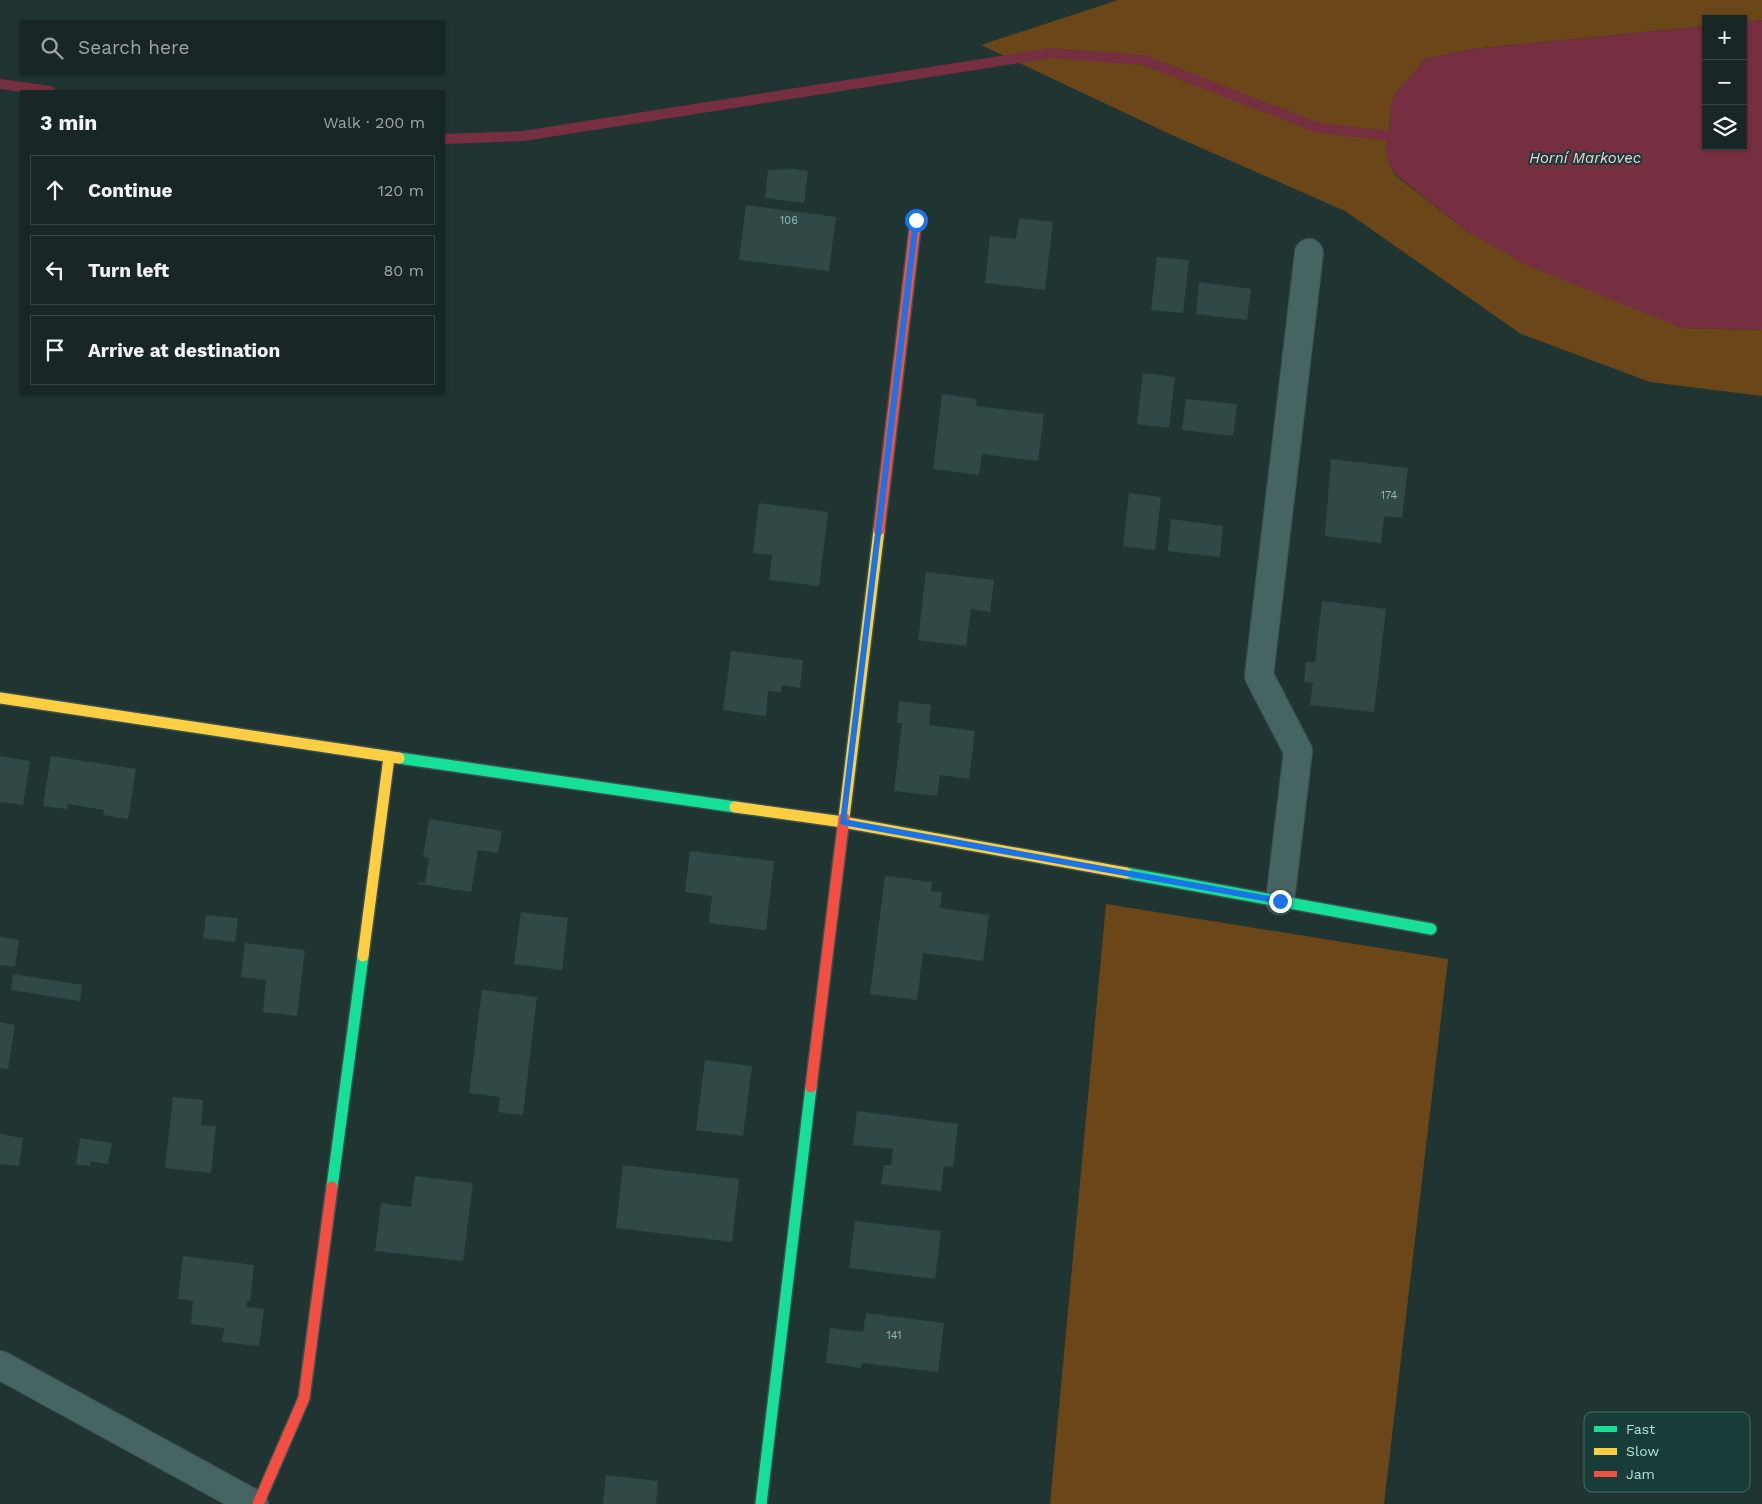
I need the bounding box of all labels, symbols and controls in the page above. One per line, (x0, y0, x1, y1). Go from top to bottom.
map controls (1702, 15, 1747, 150)
button: + (1702, 15, 1747, 60)
search box (20, 20, 445, 75)
icon: search (38, 34, 66, 62)
text: Search here (78, 36, 189, 59)
button: − (1702, 60, 1747, 105)
button: layers (1702, 105, 1747, 150)
text: 3 min (40, 110, 97, 135)
text: Walk · 200 m (323, 113, 425, 132)
water label: Horní Markovec (1529, 149, 1641, 167)
icon: ahead (41, 176, 69, 204)
text: Continue (88, 179, 172, 202)
text: 120 m (378, 181, 424, 200)
route start (905, 209, 928, 232)
house number: 106 (780, 214, 798, 227)
icon: left (41, 256, 69, 284)
text: Turn left (88, 259, 169, 282)
text: 80 m (383, 261, 424, 280)
icon: arrive (41, 336, 69, 364)
text: Arrive at destination (88, 339, 280, 362)
house number: 174 (1381, 489, 1397, 502)
route end (1269, 890, 1292, 913)
house number: 141 (886, 1329, 902, 1342)
legend (1584, 1412, 1750, 1492)
text: Fast (1626, 1421, 1655, 1437)
text: Slow (1626, 1443, 1659, 1459)
text: Jam (1626, 1466, 1655, 1482)

